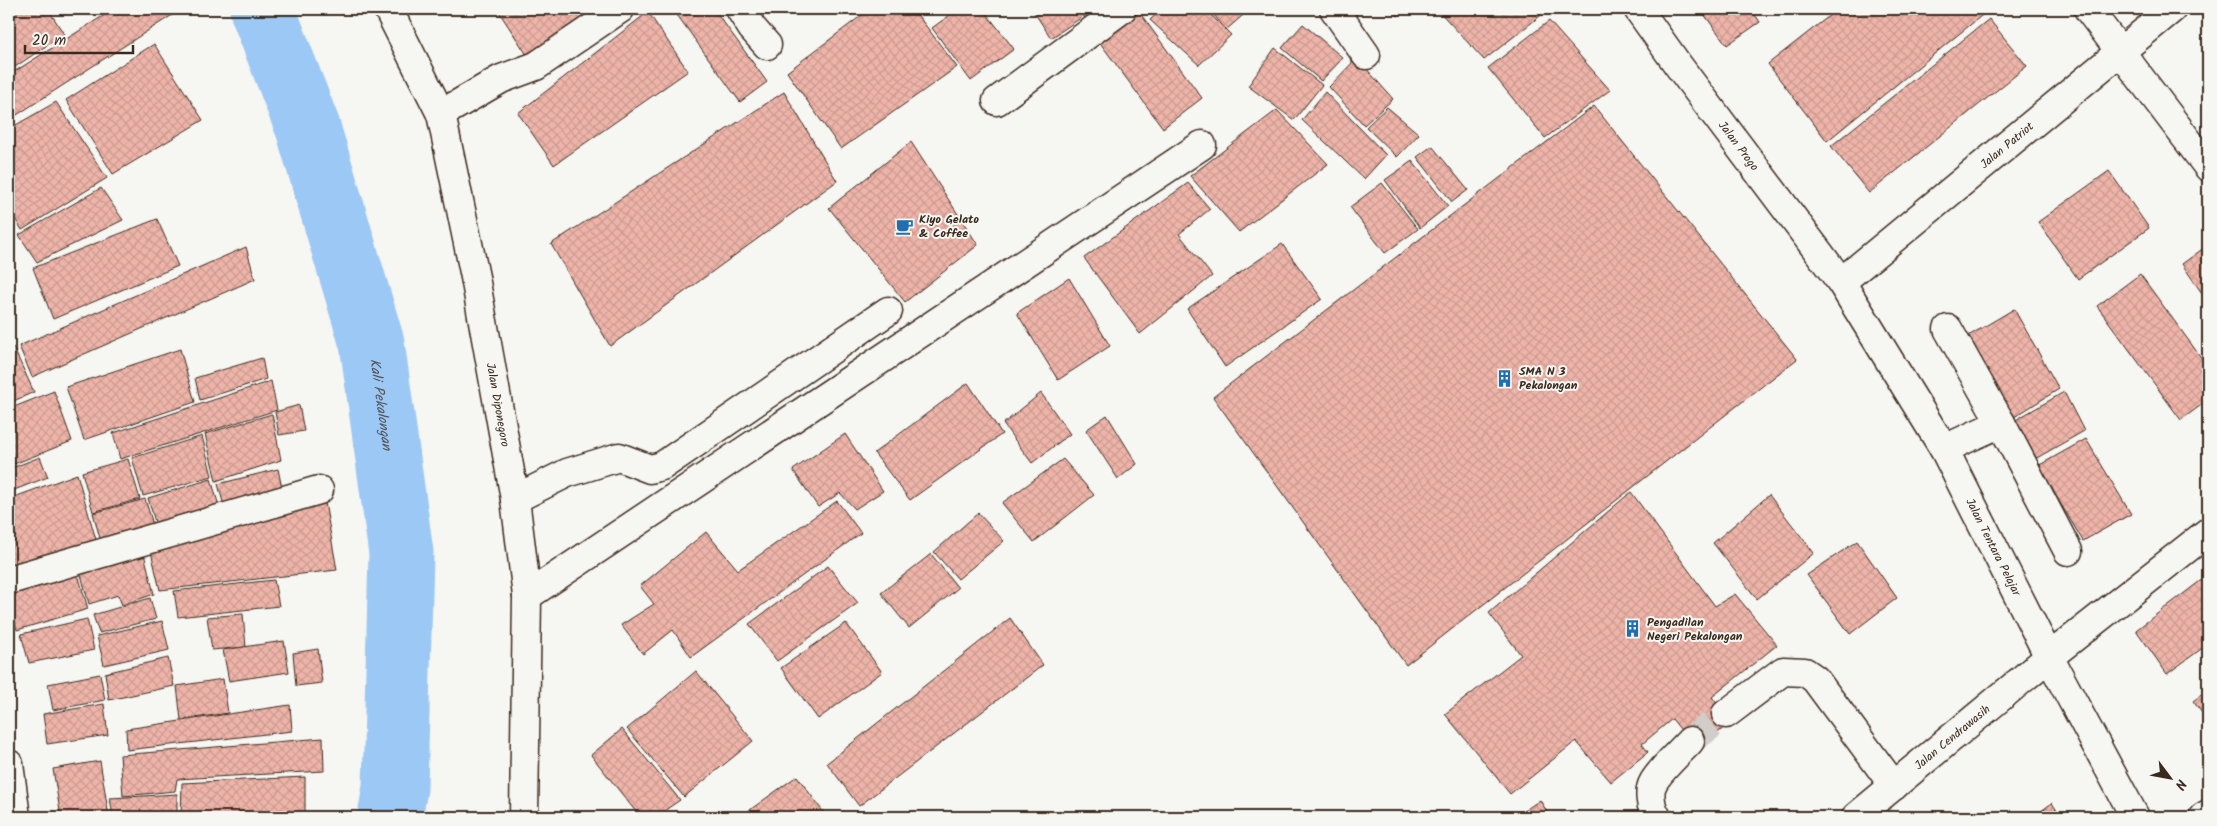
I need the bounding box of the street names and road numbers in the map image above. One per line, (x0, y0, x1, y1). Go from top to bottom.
street label: Jalan Progo (1714, 117, 1764, 175)
street label: Jalan Patriot (1976, 117, 2038, 173)
street label: Jalan Diponegoro (481, 361, 515, 448)
street label: Jalan Tentara Pelajar (1961, 495, 2026, 600)
street label: Jalan Cendrawasih (1910, 700, 1994, 774)

